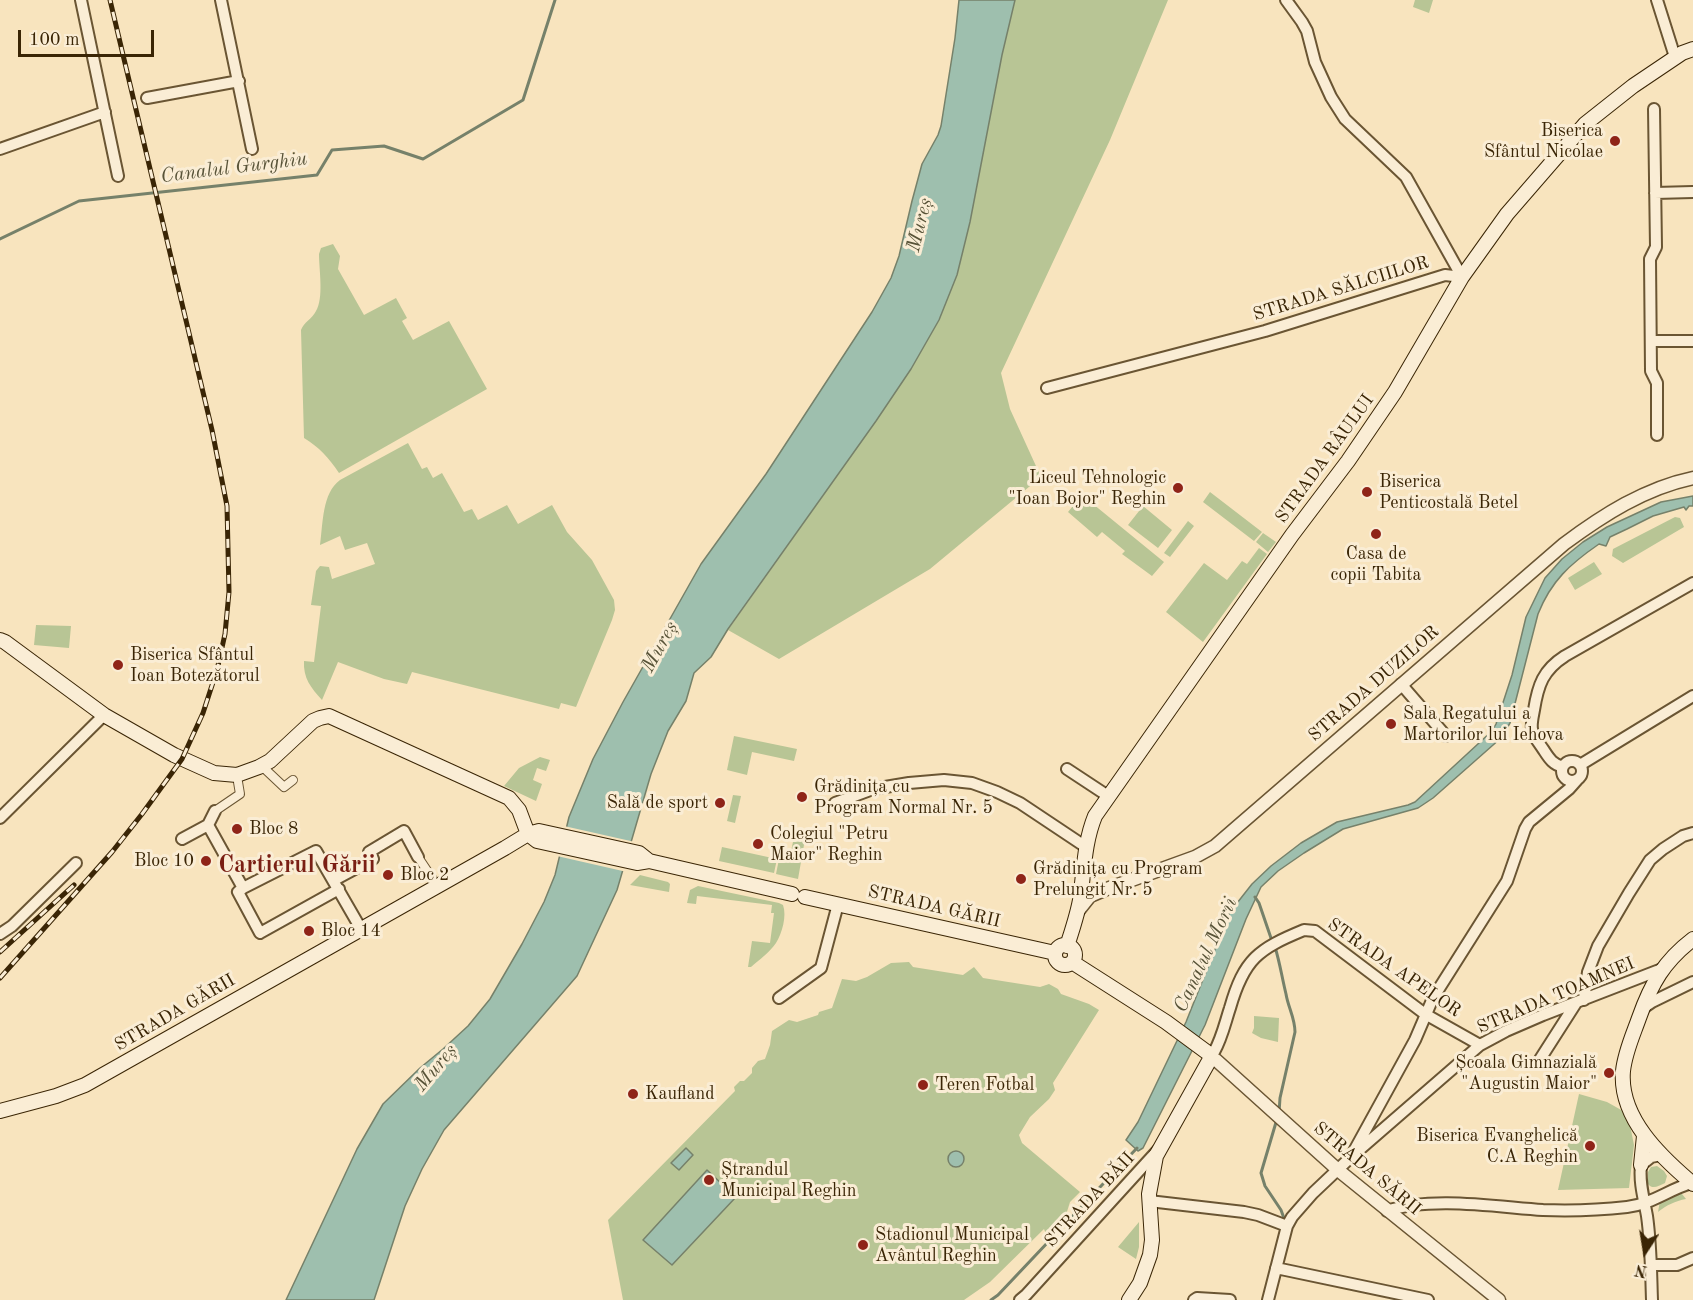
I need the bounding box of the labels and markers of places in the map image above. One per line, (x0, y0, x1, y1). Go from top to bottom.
place label: Biserica Sfântul Nicolae (1484, 120, 1603, 162)
marker: Biserica Sfântul Nicolae (1608, 134, 1622, 148)
place label: Liceul Tehnologic "Ioan Bojor" Reghin (1008, 467, 1166, 510)
place label: Biserica Penticostală Betel (1379, 471, 1518, 514)
marker: Liceul Tehnologic "Ioan Bojor" Reghin (1171, 481, 1185, 495)
marker: Biserica Penticostală Betel (1360, 485, 1374, 499)
marker: Casa de copii Tabita (1369, 527, 1383, 541)
place label: Casa de copii Tabita (1331, 543, 1421, 586)
place label: Biserica Sfântul Ioan Botezătorul (130, 644, 259, 686)
marker: Biserica Sfântul Ioan Botezătorul (111, 658, 125, 672)
place label: Sala Regatului a Martorilor lui Iehova (1403, 703, 1564, 746)
marker: Sala Regatului a Martorilor lui Iehova (1384, 717, 1398, 731)
place label: Grădinița cu Program Normal Nr. 5 (814, 776, 993, 818)
marker: Grădinița cu Program Normal Nr. 5 (795, 790, 809, 804)
place label: Sală de sport (607, 792, 708, 814)
marker: Sală de sport (713, 796, 727, 810)
place label: Bloc 8 (249, 818, 299, 840)
marker: Bloc 8 (230, 822, 244, 836)
place label: Colegiul "Petru Maior" Reghin (770, 823, 888, 866)
marker: Colegiul "Petru Maior" Reghin (751, 837, 765, 851)
place label: Bloc 10 (134, 850, 194, 872)
marker: Bloc 10 (199, 854, 213, 868)
place label: Grădinița cu Program Prelungit Nr. 5 (1033, 858, 1203, 900)
place label: Bloc 2 (400, 864, 450, 886)
marker: Bloc 2 (381, 868, 395, 882)
marker: Grădinița cu Program Prelungit Nr. 5 (1014, 872, 1028, 886)
place label: Bloc 14 (321, 920, 381, 942)
marker: Bloc 14 (302, 924, 316, 938)
place label: Școala Gimnazială "Augustin Maior" (1455, 1052, 1597, 1094)
marker: Școala Gimnazială "Augustin Maior" (1602, 1066, 1616, 1080)
place label: Teren Fotbal (935, 1074, 1034, 1096)
marker: Teren Fotbal (916, 1078, 930, 1092)
place label: Kaufland (645, 1083, 715, 1105)
marker: Kaufland (626, 1087, 640, 1101)
place label: Biserica Evanghelică C.A Reghin (1416, 1125, 1578, 1168)
marker: Biserica Evanghelică C.A Reghin (1583, 1139, 1597, 1153)
place label: Ștrandul Municipal Reghin (721, 1159, 856, 1202)
marker: Ștrandul Municipal Reghin (702, 1173, 716, 1187)
place label: Stadionul Municipal Avântul Reghin (875, 1224, 1029, 1266)
marker: Stadionul Municipal Avântul Reghin (856, 1238, 870, 1252)

